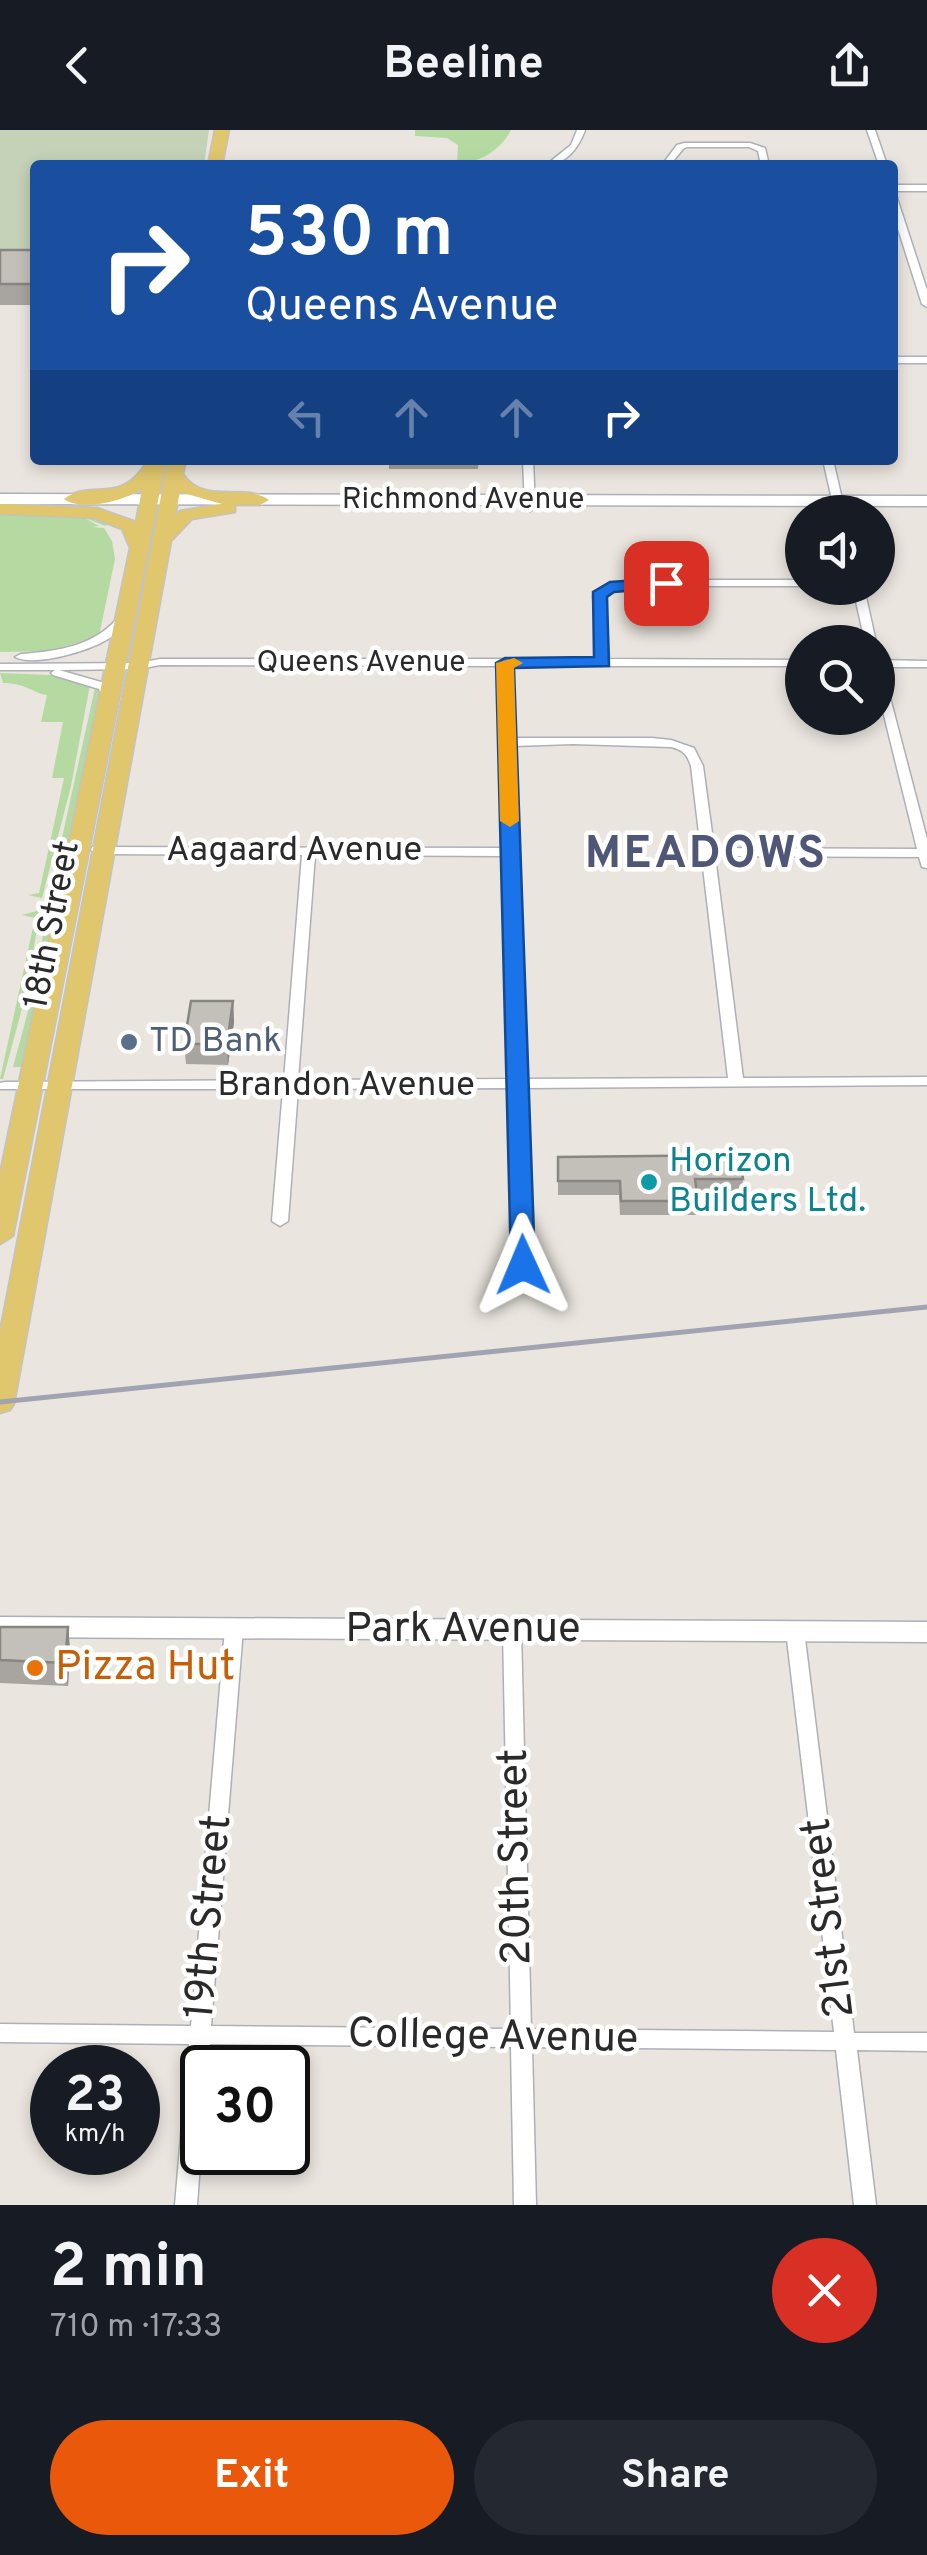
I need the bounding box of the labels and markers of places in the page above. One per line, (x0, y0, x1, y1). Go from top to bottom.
pin (624, 541, 709, 626)
place label: TD Bank (149, 1020, 282, 1064)
marker: TD Bank (118, 1031, 140, 1053)
place label: Horizon Builders Ltd. (669, 1140, 866, 1224)
marker: Horizon Builders Ltd. (638, 1171, 660, 1193)
place label: Pizza Hut (55, 1642, 235, 1695)
marker: Pizza Hut (24, 1657, 46, 1679)

